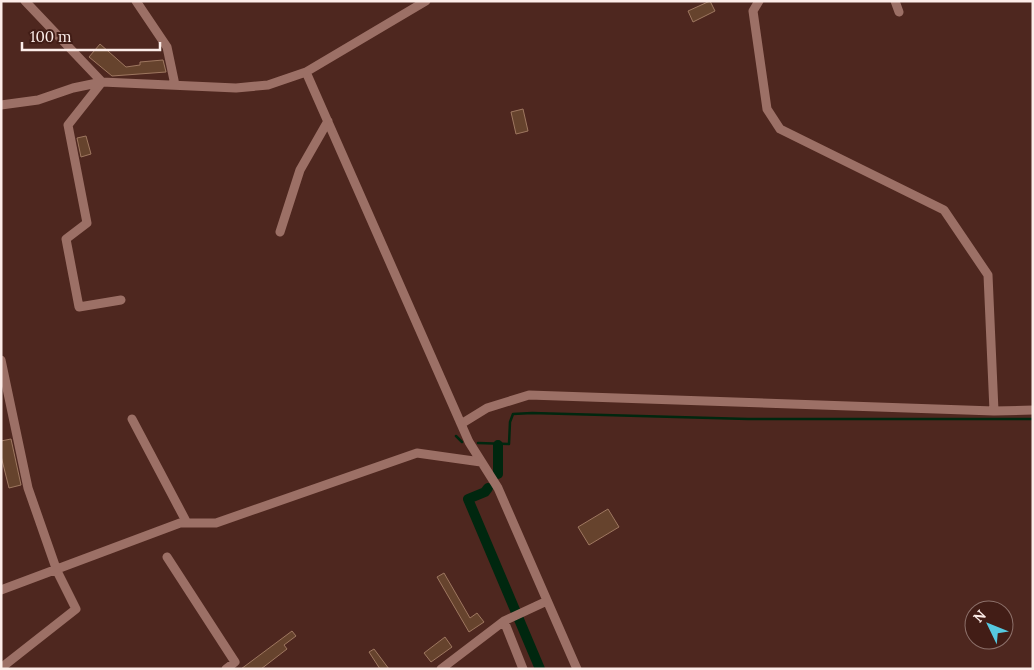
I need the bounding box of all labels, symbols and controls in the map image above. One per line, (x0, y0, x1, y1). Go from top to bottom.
scale bar (22, 20, 160, 52)
text: 100 m (30, 27, 71, 46)
north arrow (964, 600, 1014, 650)
text: N (969, 606, 990, 626)

